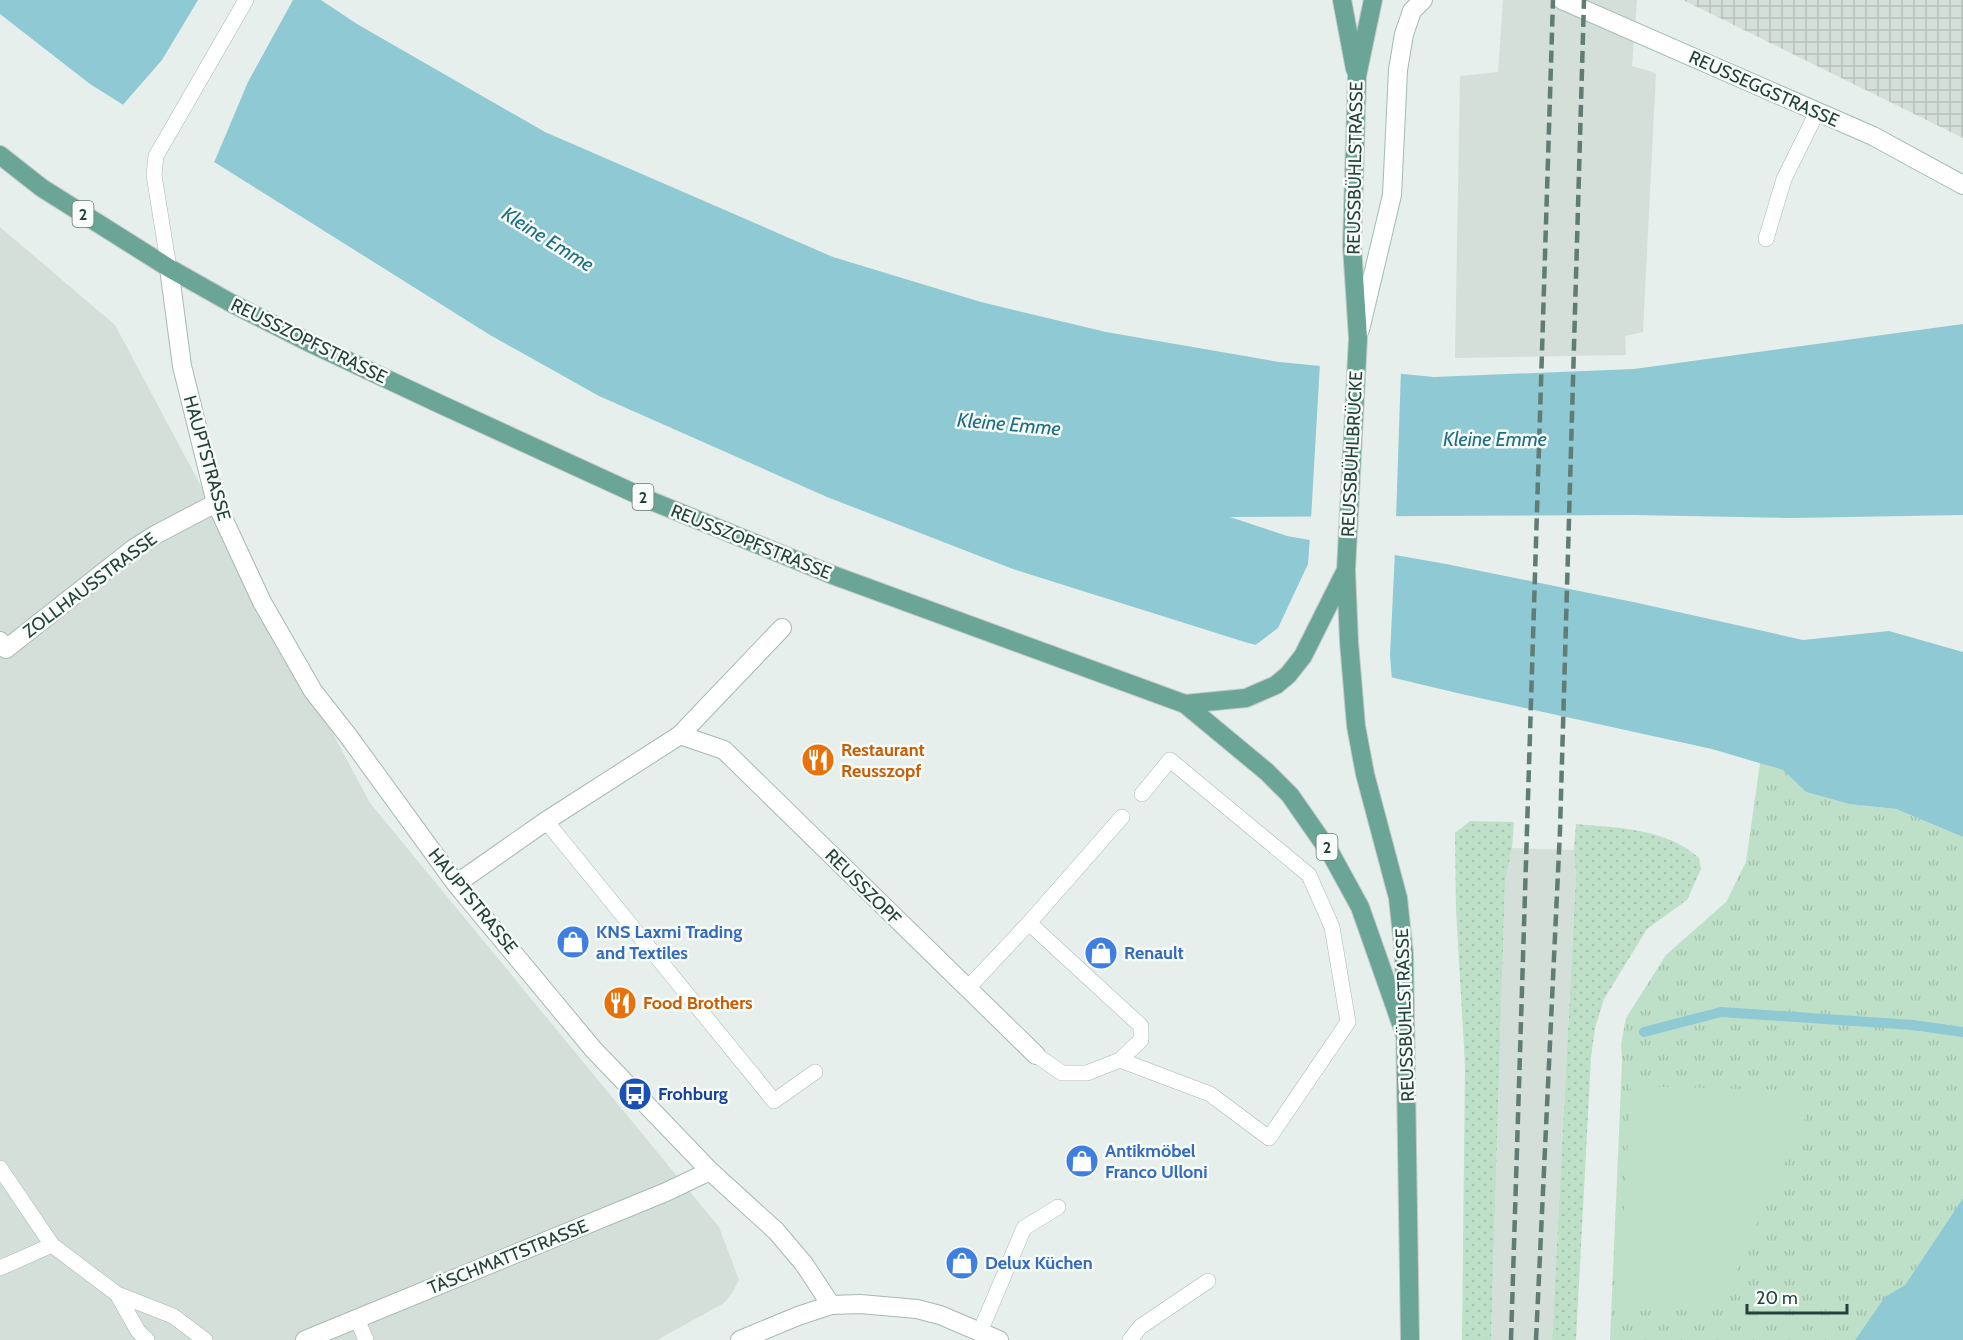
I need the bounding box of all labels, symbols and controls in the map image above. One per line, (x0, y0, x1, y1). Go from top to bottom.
street label: REUSSEGGSTRASSE (1686, 46, 1842, 132)
street label: REUSSBÜHLSTRASSE (1342, 81, 1368, 255)
road number: 2 (72, 201, 94, 227)
water label: Kleine Emme (498, 201, 598, 277)
street label: REUSSZOPFSTRASSE (227, 294, 391, 388)
street label: REUSSBÜHLBRÜCKE (1337, 370, 1367, 538)
street label: HAUPTSTRASSE (179, 393, 235, 523)
water label: Kleine Emme (956, 408, 1062, 440)
water label: Kleine Emme (1443, 427, 1547, 451)
road number: 2 (632, 484, 654, 510)
street label: REUSSZOPFSTRASSE (668, 500, 834, 584)
street label: ZOLLHAUSSTRASSE (19, 528, 161, 642)
place label: Restaurant Reusszopf (841, 739, 925, 782)
restaurant icon: Restaurant Reusszopf (800, 742, 836, 778)
road number: 2 (1316, 834, 1338, 860)
street label: HAUPTSTRASSE (424, 844, 522, 958)
street label: REUSSZOPF (821, 845, 906, 930)
place label: KNS Laxmi Trading and Textiles (596, 921, 742, 964)
shop icon: KNS Laxmi Trading and Textiles (555, 924, 591, 960)
street label: REUSSBÜHLSTRASSE (1391, 928, 1419, 1102)
shop icon: Renault (1083, 935, 1119, 971)
place label: Renault (1124, 942, 1184, 964)
restaurant icon: Food Brothers (602, 985, 638, 1021)
place label: Food Brothers (643, 992, 753, 1014)
bus stop icon: Frohburg (617, 1076, 653, 1112)
place label: Frohburg (658, 1083, 728, 1105)
place label: Antikmöbel Franco Ulloni (1105, 1140, 1208, 1183)
shop icon: Antikmöbel Franco Ulloni (1064, 1143, 1100, 1179)
street label: TÄSCHMATTSTRASSE (425, 1215, 591, 1299)
shop icon: Delux Küchen (944, 1245, 980, 1281)
place label: Delux Küchen (985, 1252, 1093, 1274)
scale bar (1747, 1277, 1848, 1315)
text: 20 m (1756, 1287, 1798, 1309)

